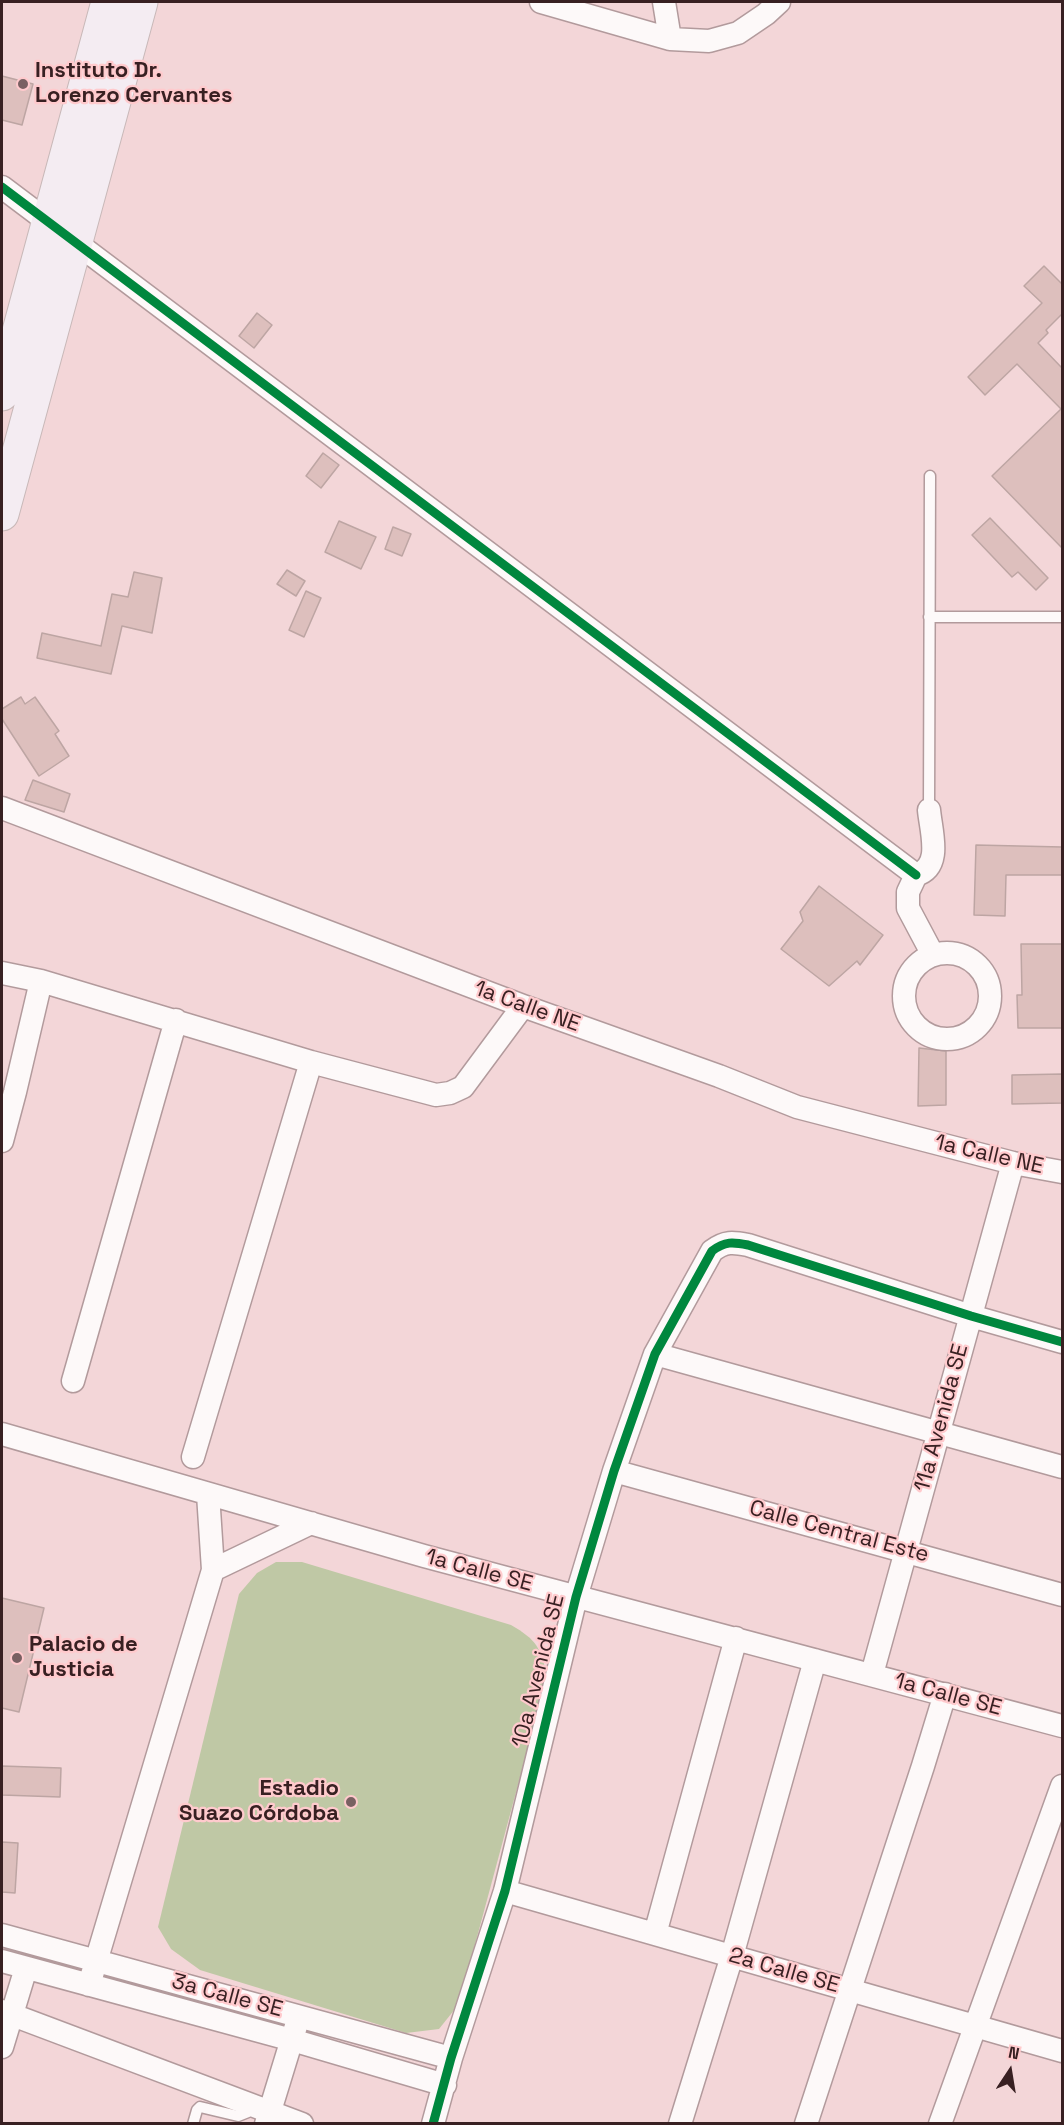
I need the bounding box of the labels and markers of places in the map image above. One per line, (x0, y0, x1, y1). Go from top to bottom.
place label: Instituto Dr. Lorenzo Cervantes (35, 58, 232, 110)
marker: Instituto Dr. Lorenzo Cervantes (16, 77, 30, 91)
place label: Palacio de Justicia (29, 1632, 138, 1684)
marker: Palacio de Justicia (10, 1651, 24, 1665)
place label: Estadio Suazo Córdoba (179, 1776, 339, 1828)
marker: Estadio Suazo Córdoba (344, 1795, 358, 1809)

